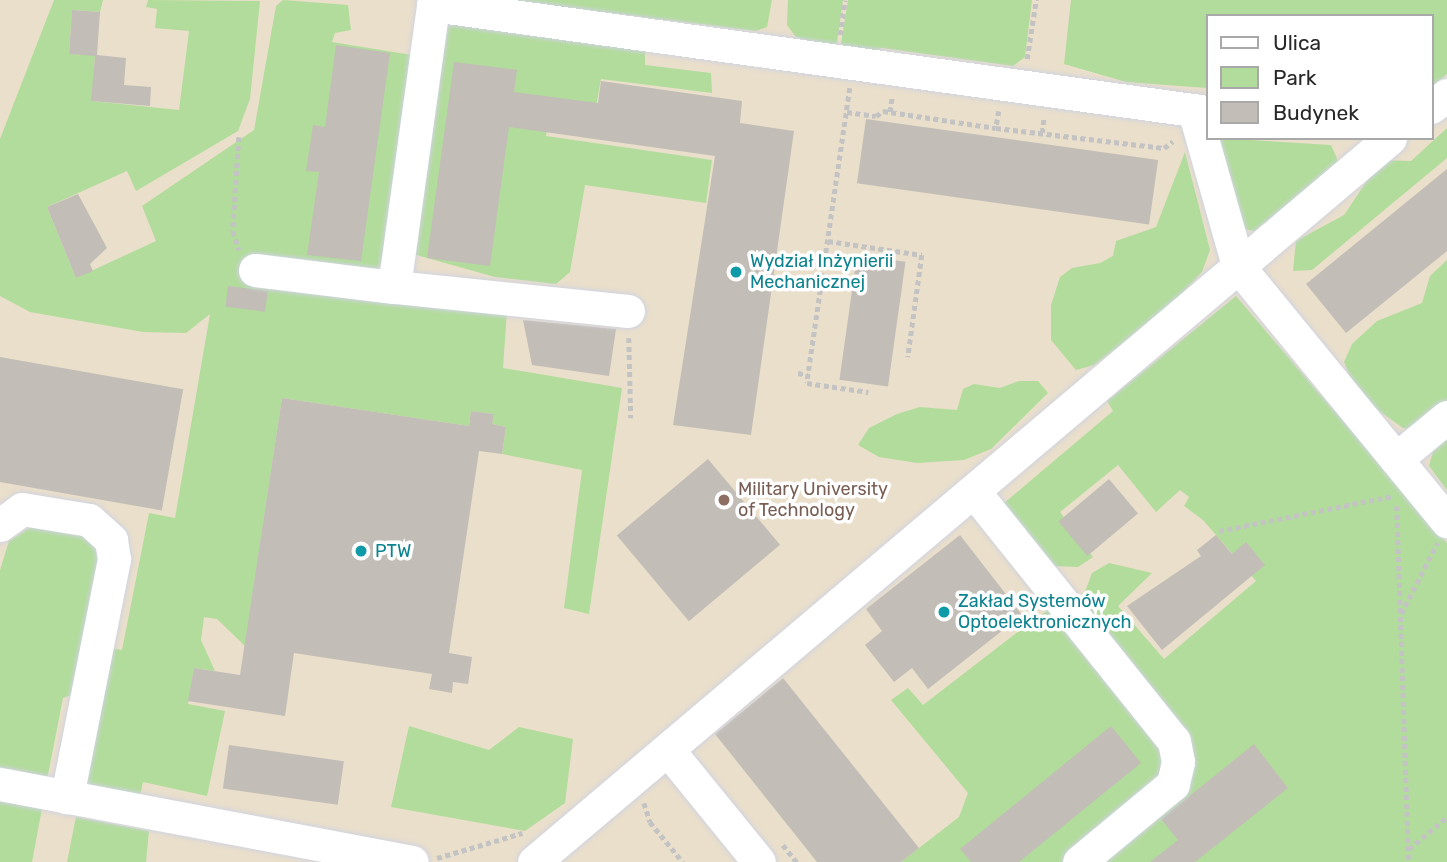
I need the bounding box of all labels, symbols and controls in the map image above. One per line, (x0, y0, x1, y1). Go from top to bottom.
legend (1206, 14, 1433, 140)
text: Ulica (1273, 30, 1321, 55)
text: Park (1273, 65, 1317, 90)
text: Budynek (1273, 100, 1359, 125)
place label: Wydział Inżynierii Mechanicznej (750, 251, 893, 294)
marker: Wydział Inżynierii Mechanicznej (728, 264, 744, 280)
place label: Military University of Technology (738, 479, 888, 522)
marker: Military University of Technology (716, 492, 732, 508)
place label: PTW (375, 540, 411, 562)
marker: PTW (353, 543, 369, 559)
place label: Zakład Systemów Optoelektronicznych (958, 591, 1132, 634)
marker: Zakład Systemów Optoelektronicznych (936, 604, 952, 620)

